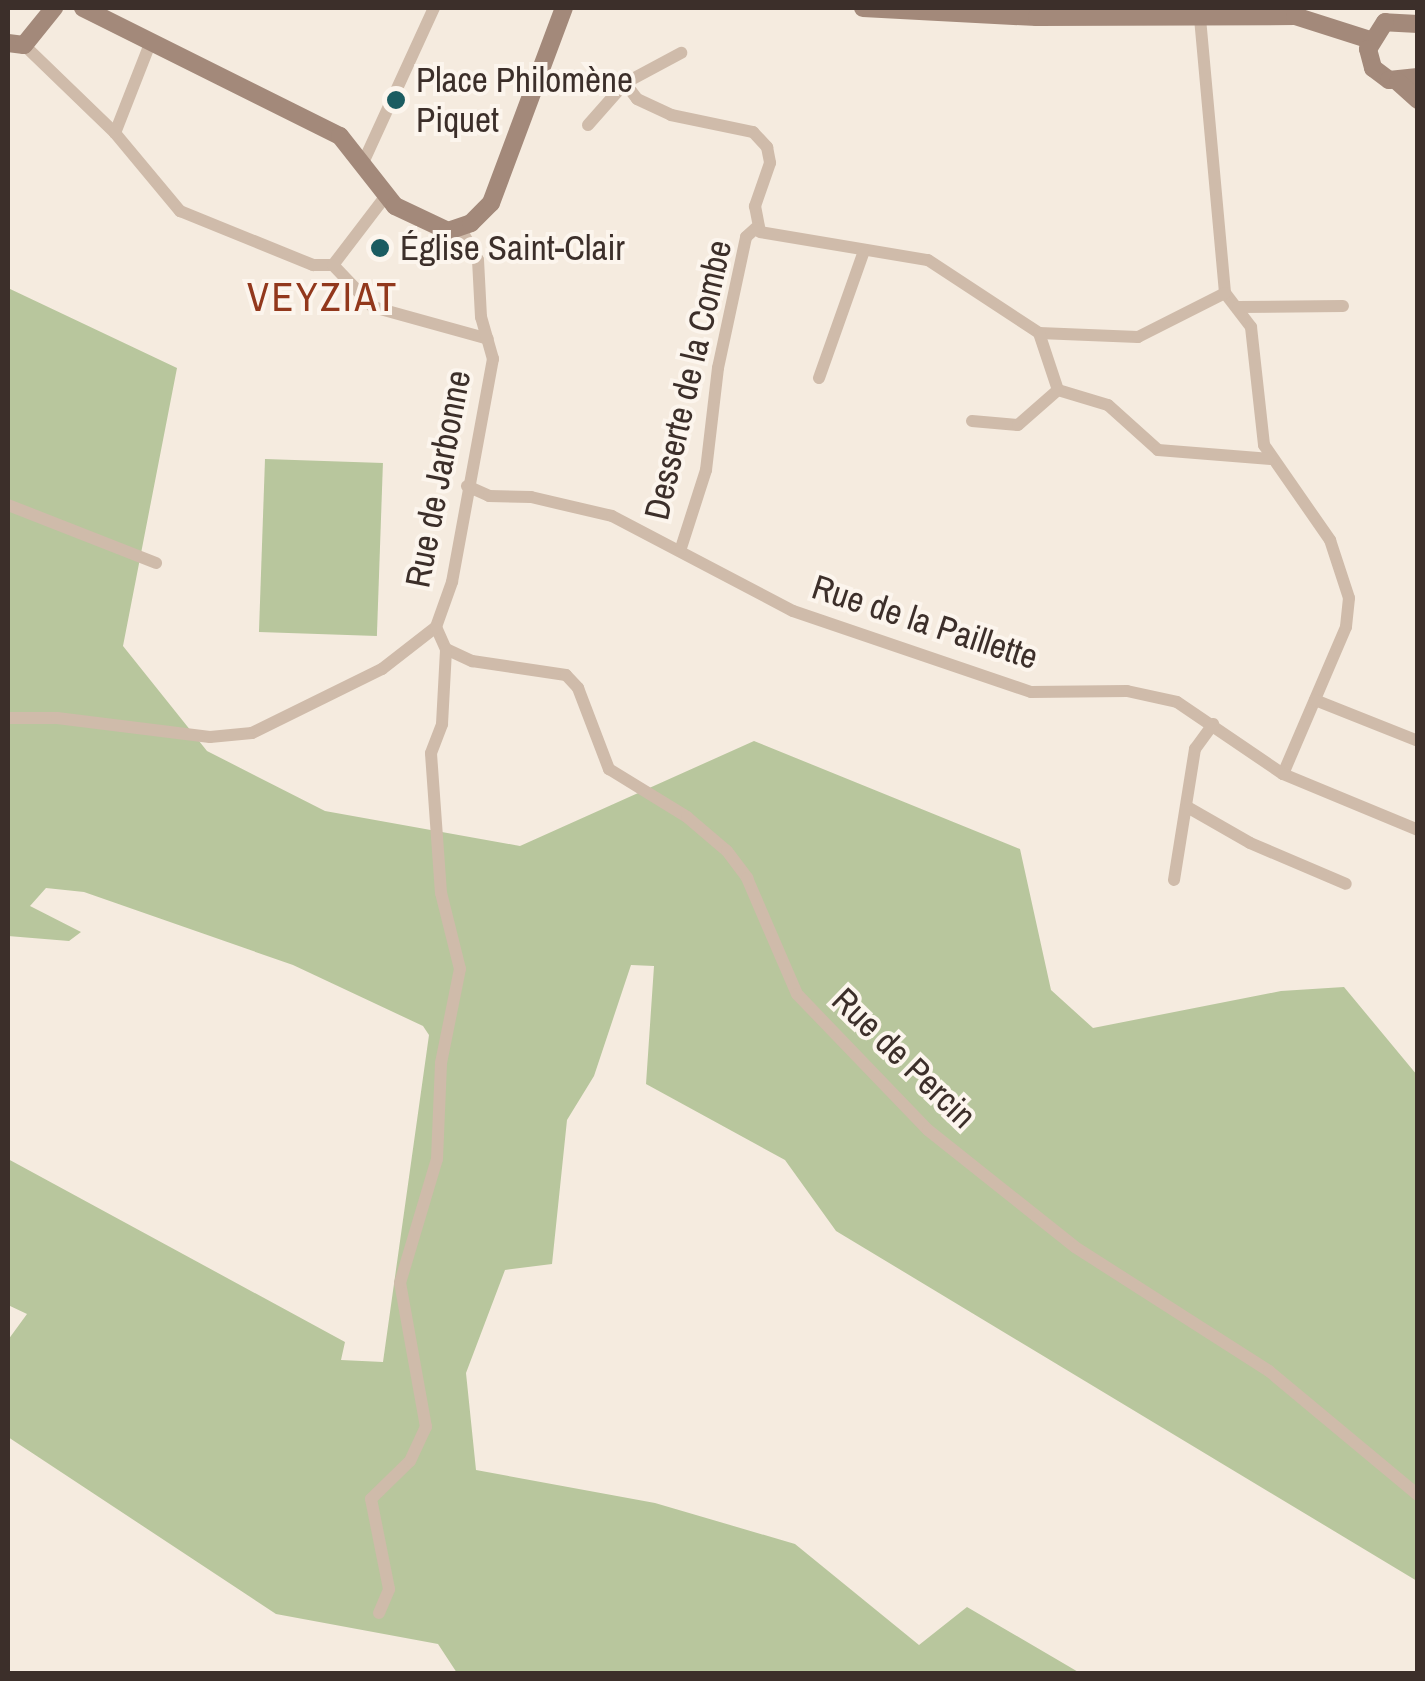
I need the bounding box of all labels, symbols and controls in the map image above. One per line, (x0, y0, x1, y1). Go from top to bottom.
place label: Place Philomène Piquet (416, 59, 633, 141)
marker: Place Philomène Piquet (385, 89, 407, 111)
place label: Église Saint-Clair (400, 227, 625, 269)
street label: Desserte de la Combe (635, 236, 741, 524)
marker: Église Saint-Clair (369, 237, 391, 259)
district label: VEYZIAT (247, 273, 399, 321)
street label: Rue de Jarbonne (396, 367, 480, 591)
street label: Rue de la Paillette (807, 566, 1043, 678)
street label: Rue de Percin (823, 979, 985, 1137)

